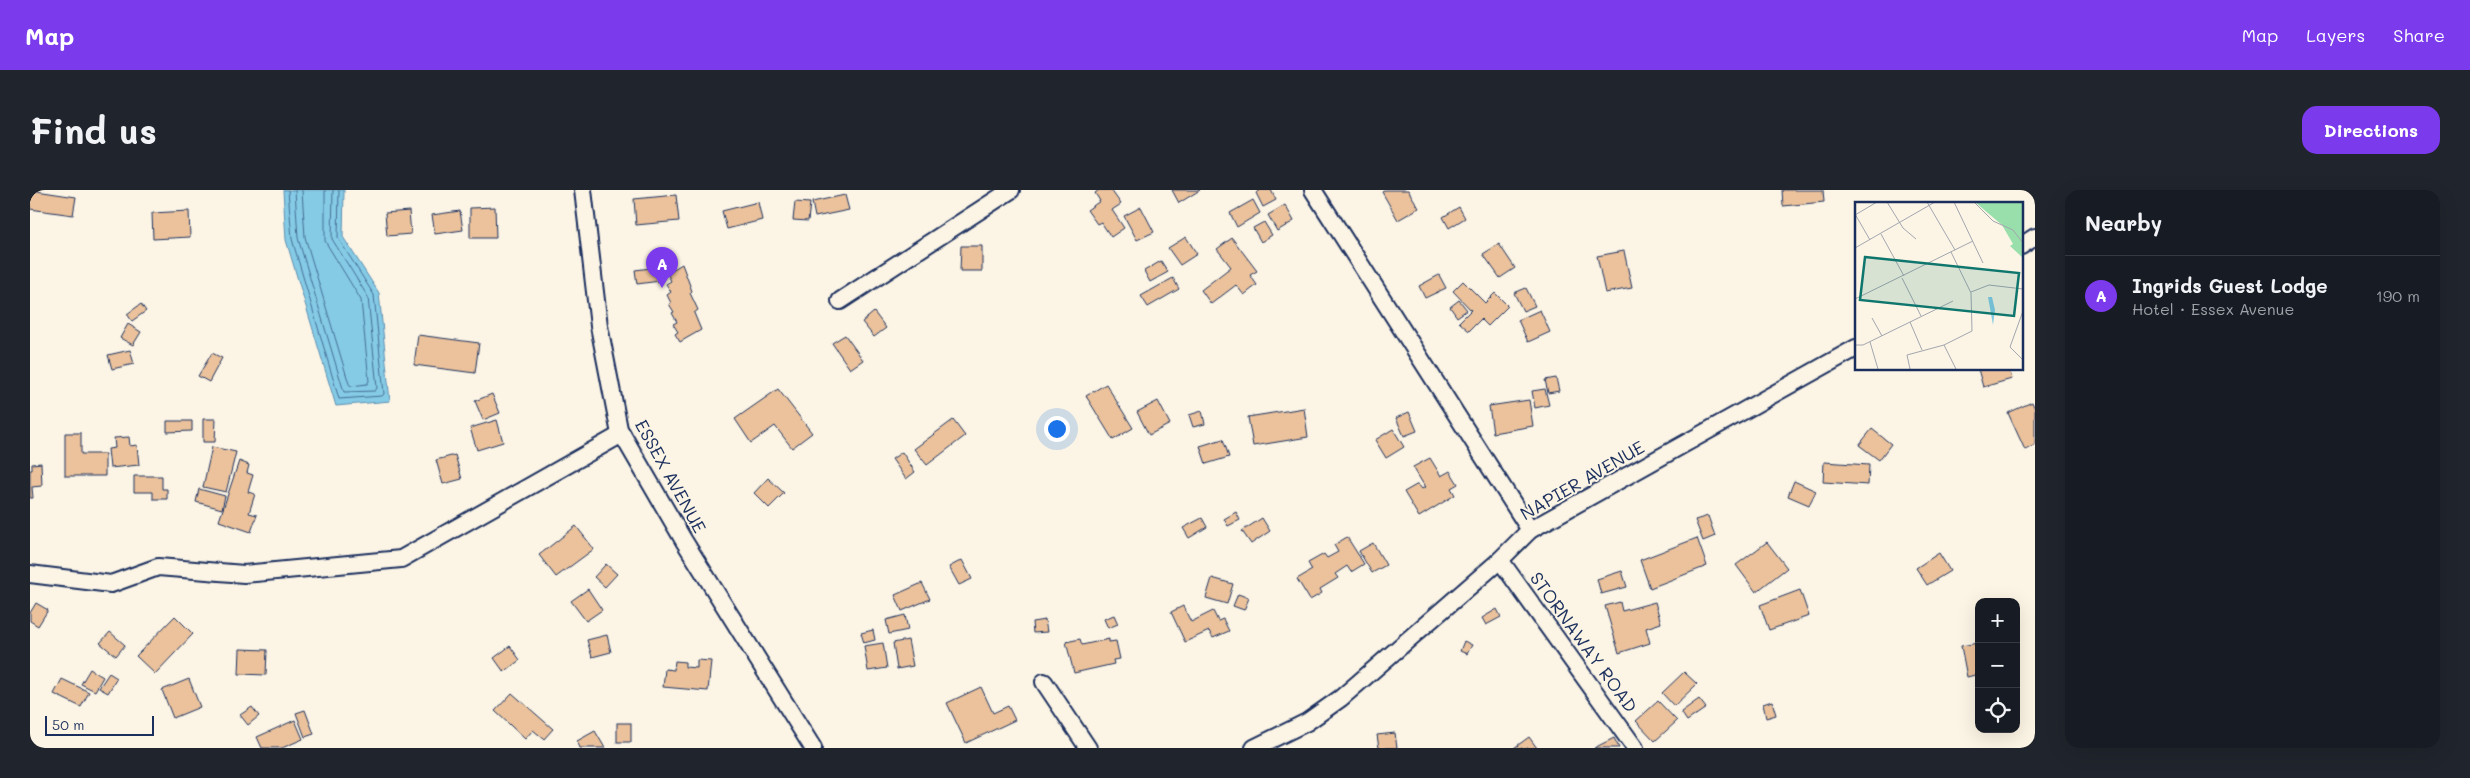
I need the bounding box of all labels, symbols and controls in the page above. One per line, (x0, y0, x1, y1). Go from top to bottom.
text: Map (25, 20, 74, 51)
text: Map (2242, 23, 2278, 47)
text: Layers (2306, 23, 2365, 47)
text: Share (2393, 23, 2445, 47)
button: Directions (2302, 106, 2440, 154)
text: Find us (30, 107, 157, 153)
inset map (1855, 202, 2022, 370)
text: Nearby (2085, 209, 2162, 236)
pin: A (646, 247, 678, 288)
text: Ingrids Guest Lodge (2132, 273, 2328, 298)
text: A (2095, 285, 2107, 306)
text: 190 m (2376, 285, 2420, 306)
text: Hotel · Essex Avenue (2132, 298, 2294, 319)
street label: ESSEX AVENUE (630, 415, 712, 537)
your location (1044, 416, 1070, 442)
street label: NAPIER AVENUE (1516, 435, 1648, 525)
street label: STORNAWAY ROAD (1525, 567, 1643, 717)
map controls (1975, 598, 2020, 733)
button: + (1975, 598, 2020, 643)
button: − (1975, 643, 2020, 688)
button: locate (1975, 688, 2020, 733)
scale bar (45, 713, 154, 736)
text: 50 m (52, 715, 84, 734)

